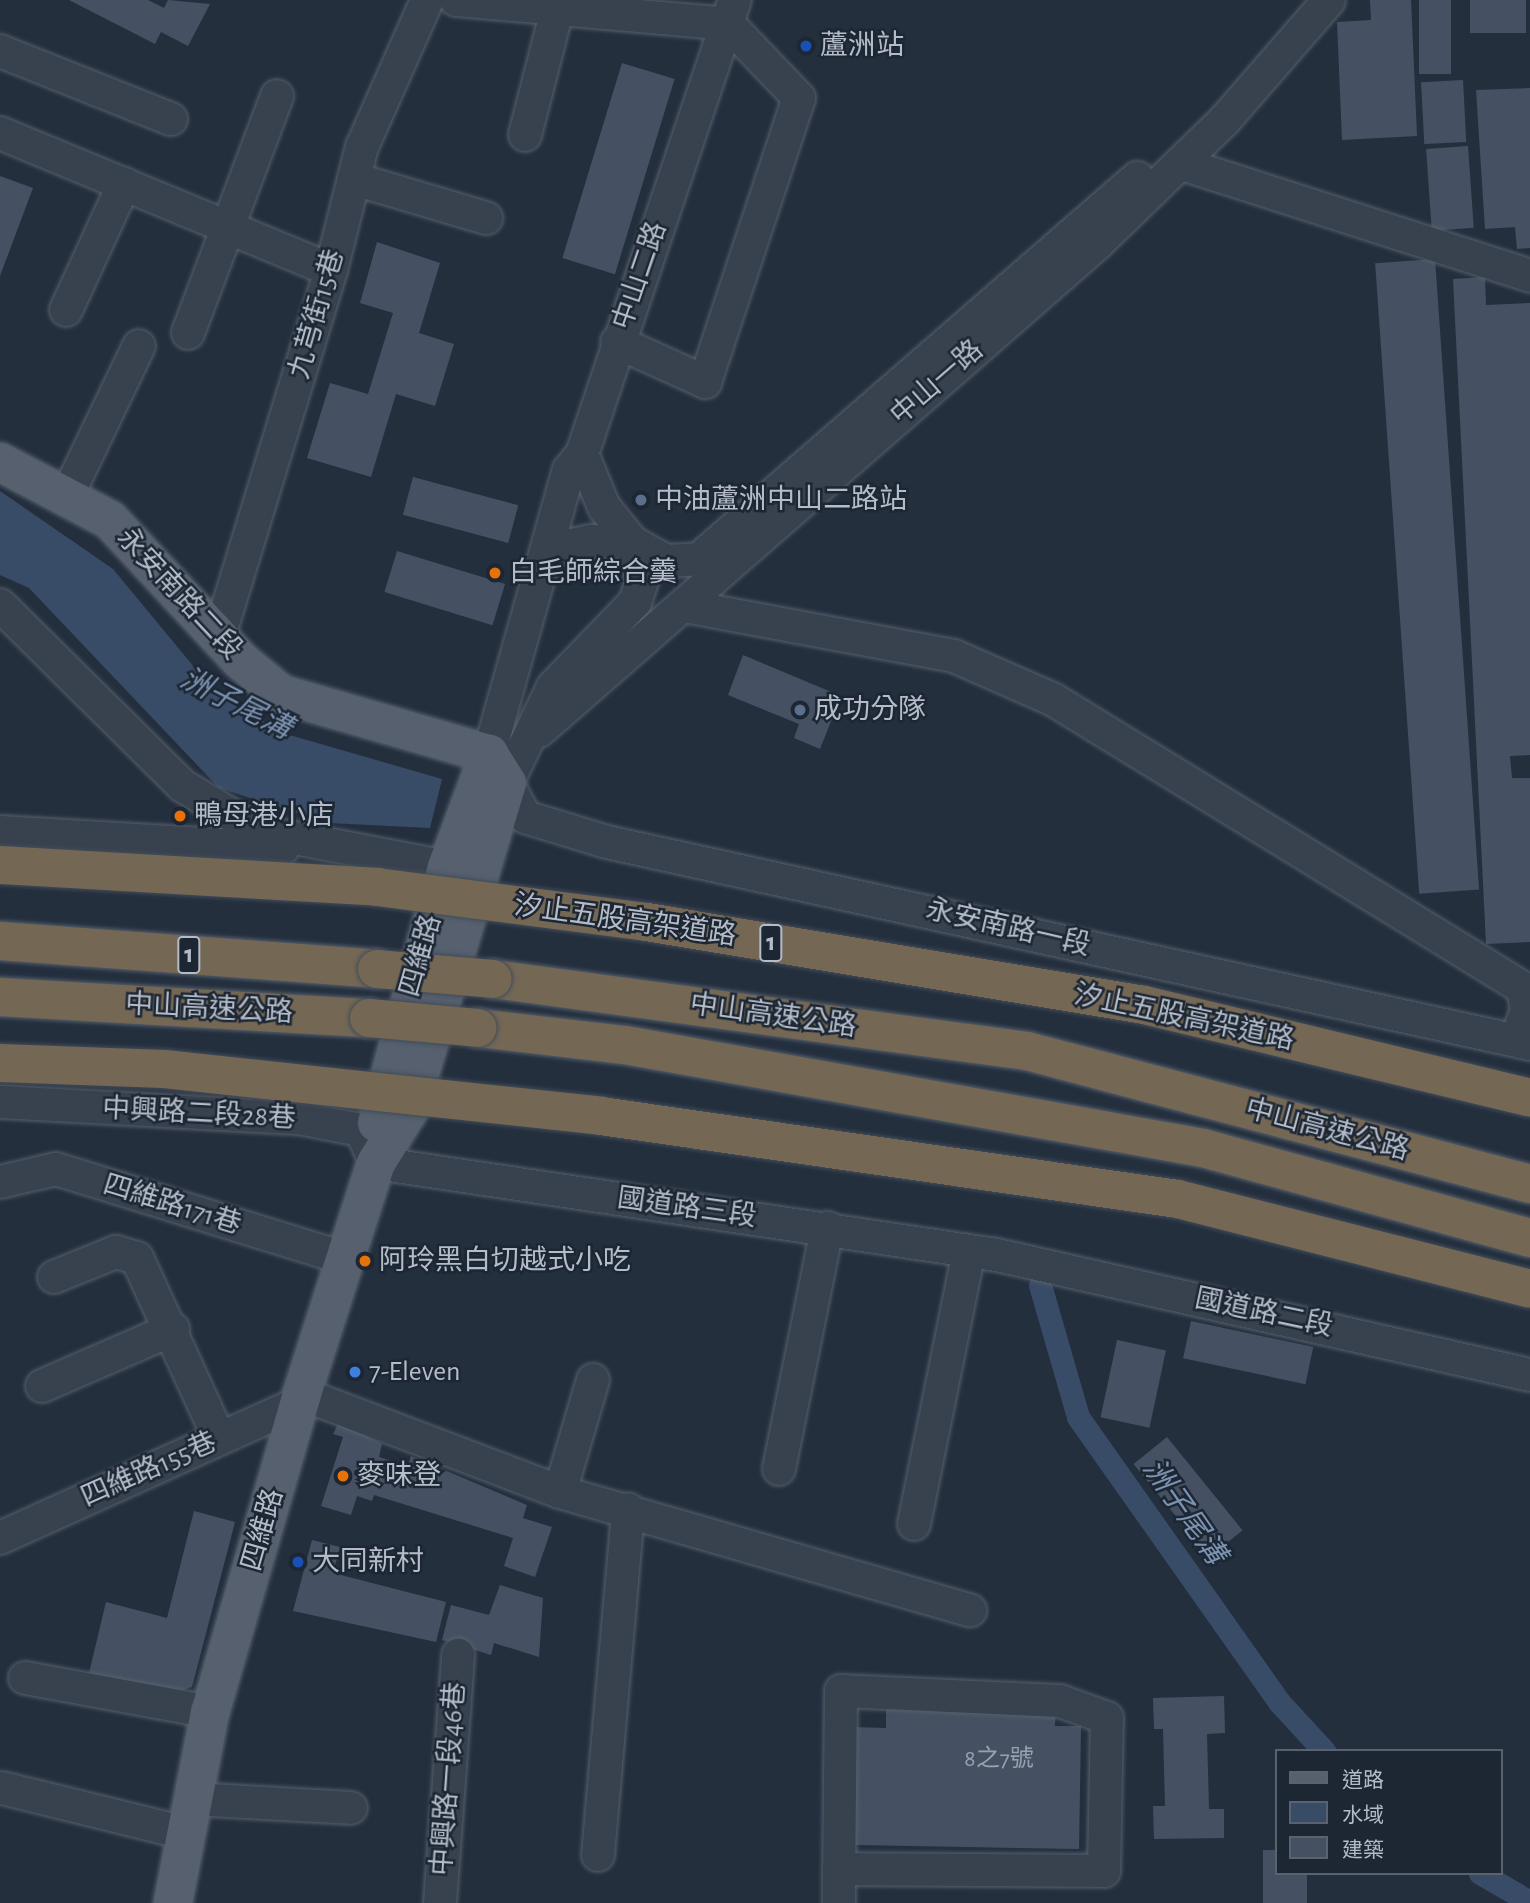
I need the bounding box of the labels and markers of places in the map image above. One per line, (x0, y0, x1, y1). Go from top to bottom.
place label: 蘆洲站 (820, 29, 904, 63)
marker: 蘆洲站 (798, 38, 814, 54)
place label: 中油蘆洲中山二路站 (655, 483, 907, 517)
marker: 中油蘆洲中山二路站 (633, 492, 649, 508)
place label: 白毛師綜合羹 (509, 556, 677, 590)
marker: 白毛師綜合羹 (487, 565, 503, 581)
place label: 成功分隊 (814, 693, 926, 727)
marker: 成功分隊 (792, 702, 808, 718)
place label: 鴨母港小店 (194, 799, 334, 833)
marker: 鴨母港小店 (172, 808, 188, 824)
place label: 阿玲黑白切越式小吃 (379, 1244, 631, 1278)
marker: 阿玲黑白切越式小吃 (357, 1253, 373, 1269)
place label: 7-Eleven (369, 1355, 461, 1389)
marker: 7-Eleven (347, 1364, 363, 1380)
place label: 麥味登 (357, 1459, 441, 1493)
marker: 麥味登 (335, 1468, 351, 1484)
place label: 大同新村 (312, 1545, 424, 1579)
marker: 大同新村 (290, 1554, 306, 1570)

